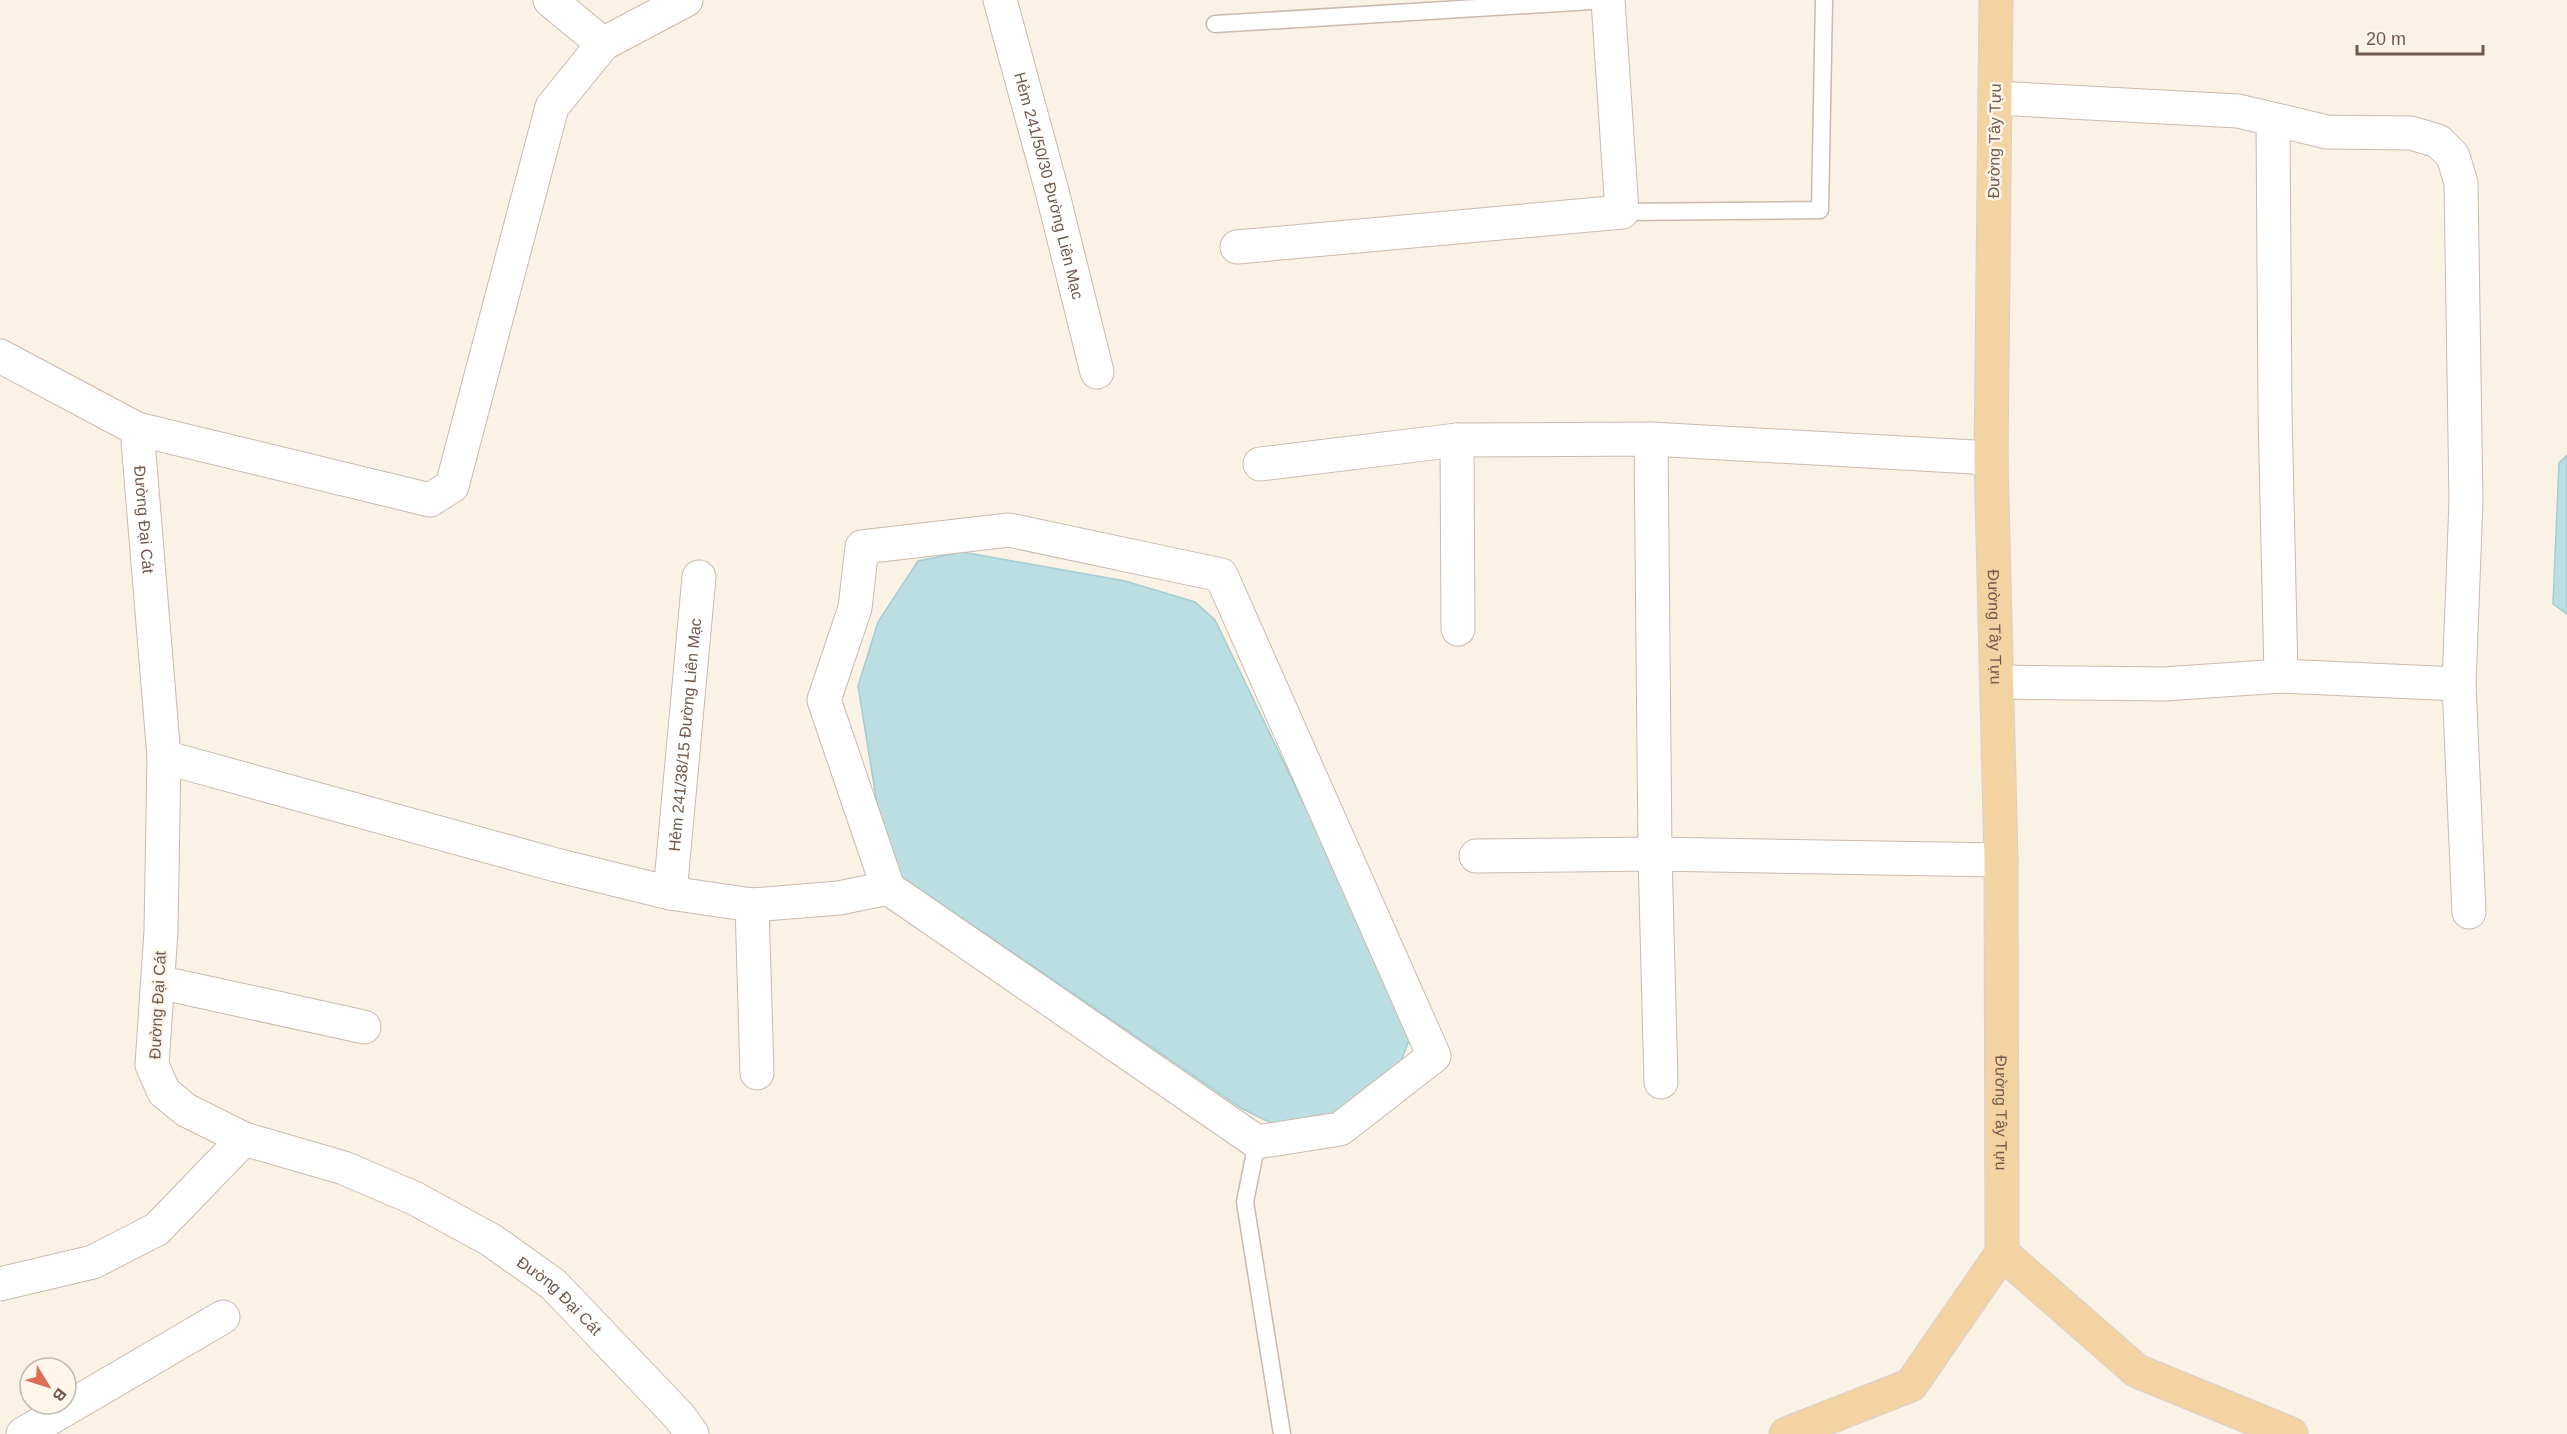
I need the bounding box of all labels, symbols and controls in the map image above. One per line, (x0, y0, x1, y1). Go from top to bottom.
scale bar (2357, 18, 2483, 56)
text: 20 m (2366, 29, 2406, 49)
street label: Hẻm 241/50/30 Đường Liên Mạc (1011, 70, 1087, 301)
street label: Đường Tây Tựu (1985, 83, 2004, 199)
street label: Đường Đại Cát (131, 465, 157, 575)
street label: Đường Tây Tựu (1985, 569, 2005, 685)
street label: Hẻm 241/38/15 Đường Liên Mạc (666, 617, 704, 852)
street label: Đường Đại Cát (146, 950, 169, 1060)
street label: Đường Tây Tựu (1992, 1055, 2010, 1170)
street label: Đường Đại Cát (514, 1253, 605, 1339)
north arrow (18, 1356, 78, 1416)
text: B (49, 1385, 70, 1405)

